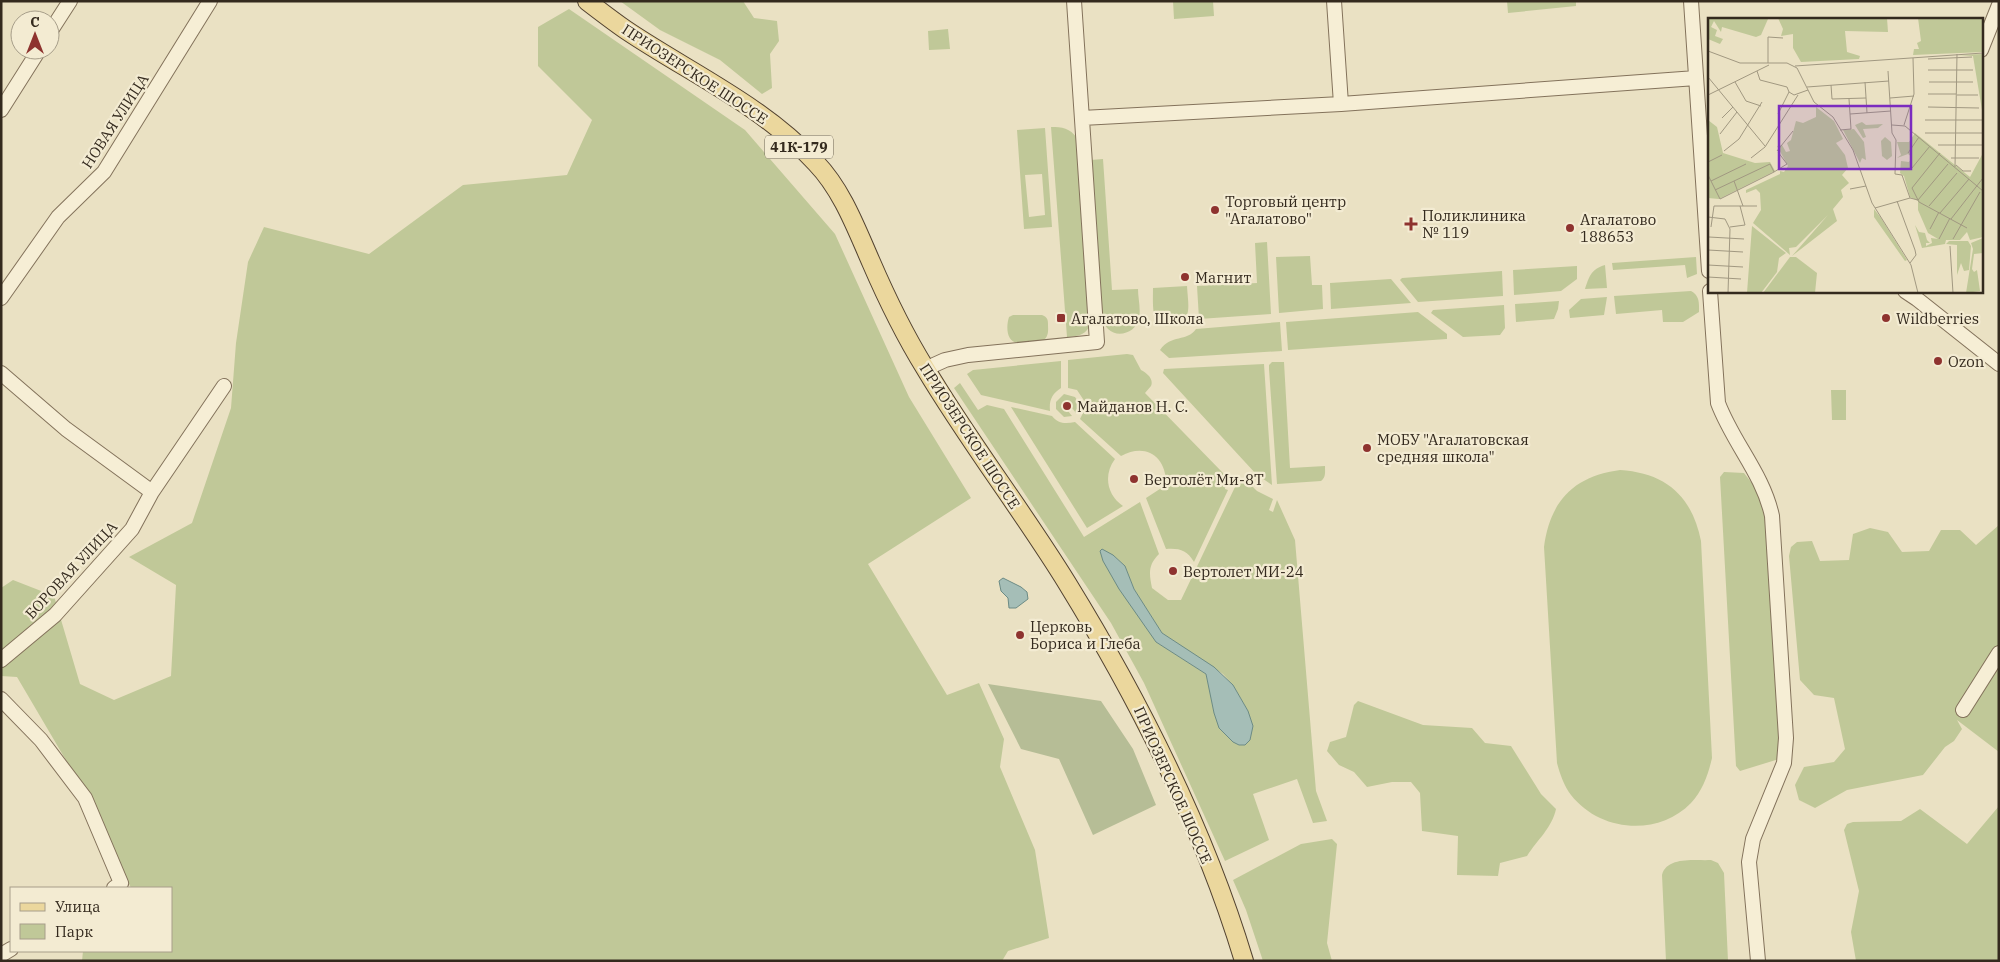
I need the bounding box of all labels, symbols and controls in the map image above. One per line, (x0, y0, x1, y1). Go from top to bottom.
north arrow (10, 10, 60, 60)
text: С (30, 13, 40, 31)
inset map (1708, 18, 1982, 292)
street label: ПРИОЗЕРСКОЕ ШОССЕ (619, 20, 771, 128)
street label: НОВАЯ УЛИЦА (77, 70, 153, 172)
road number: 41К-179 (765, 136, 833, 158)
place label: Торговый центр "Агалатово" (1225, 192, 1346, 228)
marker: Торговый центр "Агалатово" (1209, 204, 1221, 216)
place label: Поликлиника № 119 (1422, 206, 1526, 242)
place label: Агалатово 188653 (1580, 210, 1656, 246)
marker: Поликлиника № 119 (1404, 217, 1418, 231)
marker: Агалатово 188653 (1564, 222, 1576, 234)
place label: Магнит (1195, 268, 1251, 287)
marker: Магнит (1179, 271, 1191, 283)
place label: Агалатово, Школа (1071, 309, 1204, 328)
place label: Wildberries (1896, 309, 1979, 328)
marker: Агалатово, Школа (1055, 312, 1067, 324)
marker: Wildberries (1880, 312, 1892, 324)
place label: Ozon (1948, 352, 1985, 371)
marker: Ozon (1932, 355, 1944, 367)
street label: ПРИОЗЕРСКОЕ ШОССЕ (916, 360, 1024, 512)
place label: Майданов Н. С. (1077, 397, 1188, 416)
marker: Майданов Н. С. (1061, 400, 1073, 412)
place label: МОБУ "Агалатовская средняя школа" (1377, 430, 1529, 466)
marker: МОБУ "Агалатовская средняя школа" (1361, 442, 1373, 454)
place label: Вертолёт Ми-8Т (1144, 470, 1264, 489)
marker: Вертолёт Ми-8Т (1128, 473, 1140, 485)
street label: БОРОВАЯ УЛИЦА (21, 517, 122, 623)
place label: Вертолет МИ-24 (1183, 562, 1304, 581)
marker: Вертолет МИ-24 (1167, 565, 1179, 577)
place label: Церковь Бориса и Глеба (1030, 617, 1141, 653)
marker: Церковь Бориса и Глеба (1014, 629, 1026, 641)
street label: ПРИОЗЕРСКОЕ ШОССЕ (1130, 703, 1216, 867)
legend (10, 887, 172, 952)
text: Улица (55, 897, 100, 916)
text: Парк (55, 922, 93, 941)

